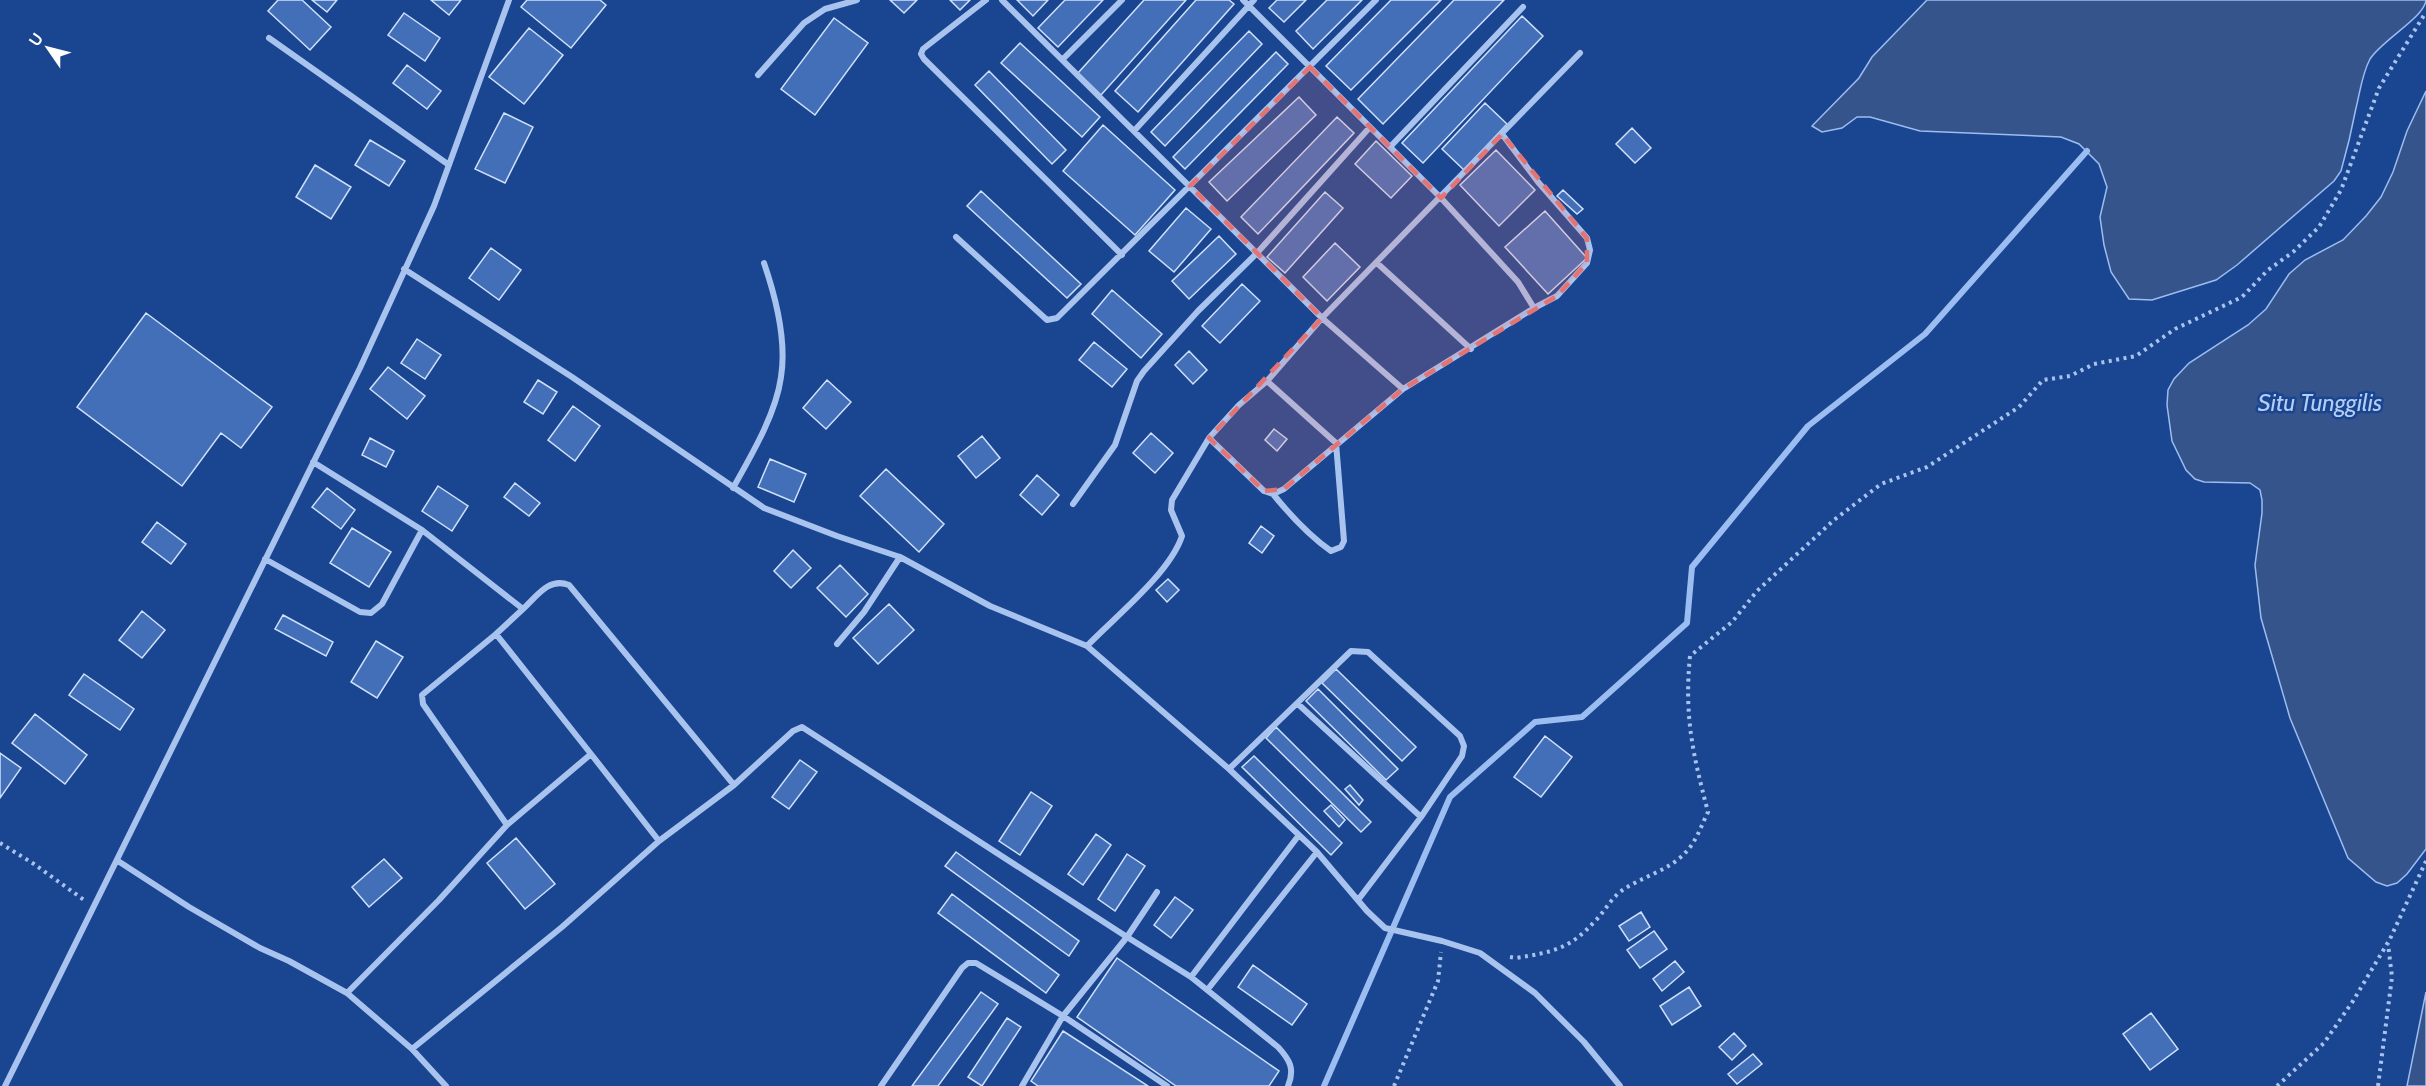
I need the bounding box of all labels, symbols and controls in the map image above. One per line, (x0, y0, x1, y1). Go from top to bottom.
north arrow (18, 18, 78, 78)
text: U (25, 30, 47, 50)
water label: Situ Tunggilis (2258, 388, 2382, 417)

